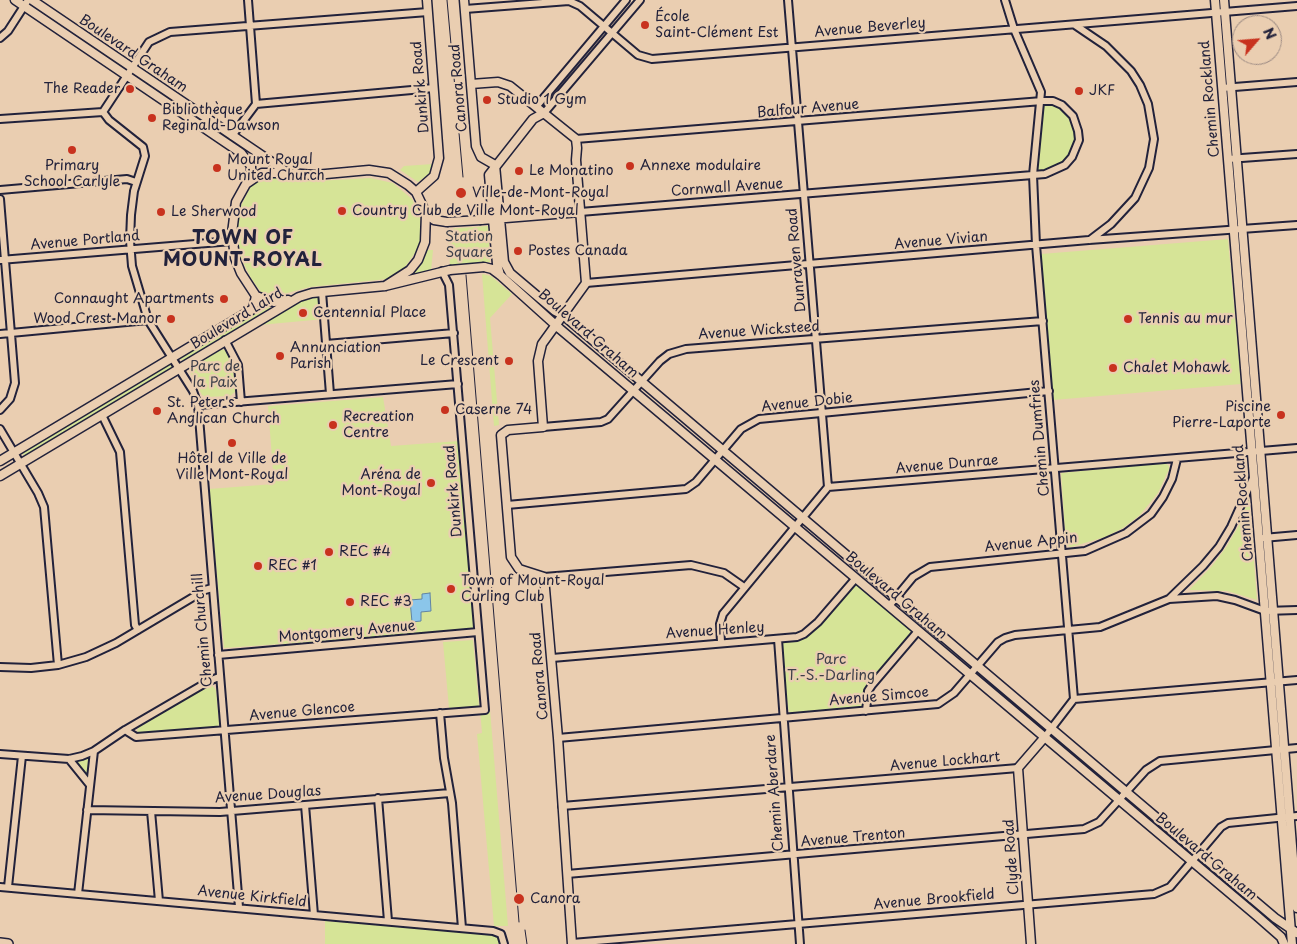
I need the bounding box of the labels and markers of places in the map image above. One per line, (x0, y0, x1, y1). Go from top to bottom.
place label: École Saint-Clément Est (655, 9, 778, 41)
marker: École Saint-Clément Est (639, 19, 651, 31)
place label: The Reader (43, 81, 120, 97)
marker: The Reader (124, 83, 136, 95)
place label: JKF (1089, 83, 1115, 99)
marker: JKF (1073, 85, 1085, 97)
place label: Studio 1 Gym (497, 92, 587, 108)
marker: Studio 1 Gym (481, 94, 493, 106)
place label: Bibliothèque Reginald-Dawson (162, 102, 280, 134)
marker: Bibliothèque Reginald-Dawson (146, 112, 158, 124)
marker: Primary School Carlyle (66, 144, 78, 156)
place label: Mount Royal United Church (227, 152, 325, 184)
place label: Primary School Carlyle (24, 158, 120, 190)
place label: Annexe modulaire (640, 158, 761, 174)
marker: Annexe modulaire (624, 160, 636, 172)
marker: Mount Royal United Church (211, 162, 223, 174)
place label: Le Monatino (529, 163, 614, 179)
marker: Le Monatino (513, 165, 525, 177)
place label: Ville-de-Mont-Royal (472, 185, 609, 201)
marker: Ville-de-Mont-Royal (454, 186, 468, 200)
place label: Country Club de Ville Mont-Royal (352, 203, 579, 219)
place label: Le Sherwood (171, 204, 257, 220)
marker: Country Club de Ville Mont-Royal (336, 205, 348, 217)
marker: Le Sherwood (155, 206, 167, 218)
place label: Postes Canada (528, 243, 628, 259)
marker: Postes Canada (512, 245, 524, 257)
place label: Connaught Apartments (54, 291, 214, 307)
marker: Connaught Apartments (218, 293, 230, 305)
place label: Centennial Place (313, 305, 426, 321)
marker: Centennial Place (297, 307, 309, 319)
place label: Wood Crest Manor (33, 311, 161, 327)
place label: Tennis au mur (1138, 311, 1233, 327)
marker: Wood Crest Manor (165, 313, 177, 325)
marker: Tennis au mur (1122, 313, 1134, 325)
place label: Annunciation Parish (290, 340, 381, 372)
marker: Annunciation Parish (274, 350, 286, 362)
place label: Le Crescent (420, 353, 499, 369)
marker: Le Crescent (503, 355, 515, 367)
place label: Chalet Mohawk (1123, 360, 1230, 376)
marker: Chalet Mohawk (1107, 362, 1119, 374)
place label: St. Peter's Anglican Church (167, 395, 280, 428)
place label: Piscine Pierre-Laporte (1172, 399, 1271, 432)
place label: Caserne 74 (455, 402, 532, 418)
marker: Caserne 74 (439, 404, 451, 416)
marker: St. Peter's Anglican Church (151, 405, 163, 417)
place label: Recreation Centre (343, 409, 414, 442)
marker: Piscine Pierre-Laporte (1275, 409, 1287, 421)
marker: Recreation Centre (327, 419, 339, 431)
marker: Hôtel de Ville de Ville Mont-Royal (226, 437, 238, 449)
place label: Hôtel de Ville de Ville Mont-Royal (176, 451, 288, 484)
place label: Aréna de Mont-Royal (342, 467, 421, 500)
marker: Aréna de Mont-Royal (425, 477, 437, 489)
place label: REC #4 (339, 544, 391, 560)
marker: REC #4 (323, 546, 335, 558)
place label: REC #1 (268, 558, 317, 574)
marker: REC #1 (252, 560, 264, 572)
place label: Town of Mount-Royal Curling Club (461, 573, 605, 606)
marker: Town of Mount-Royal Curling Club (445, 583, 457, 595)
place label: REC #3 (360, 594, 412, 610)
marker: REC #3 (344, 596, 356, 608)
place label: Canora (530, 891, 580, 907)
marker: Canora (512, 892, 526, 906)

